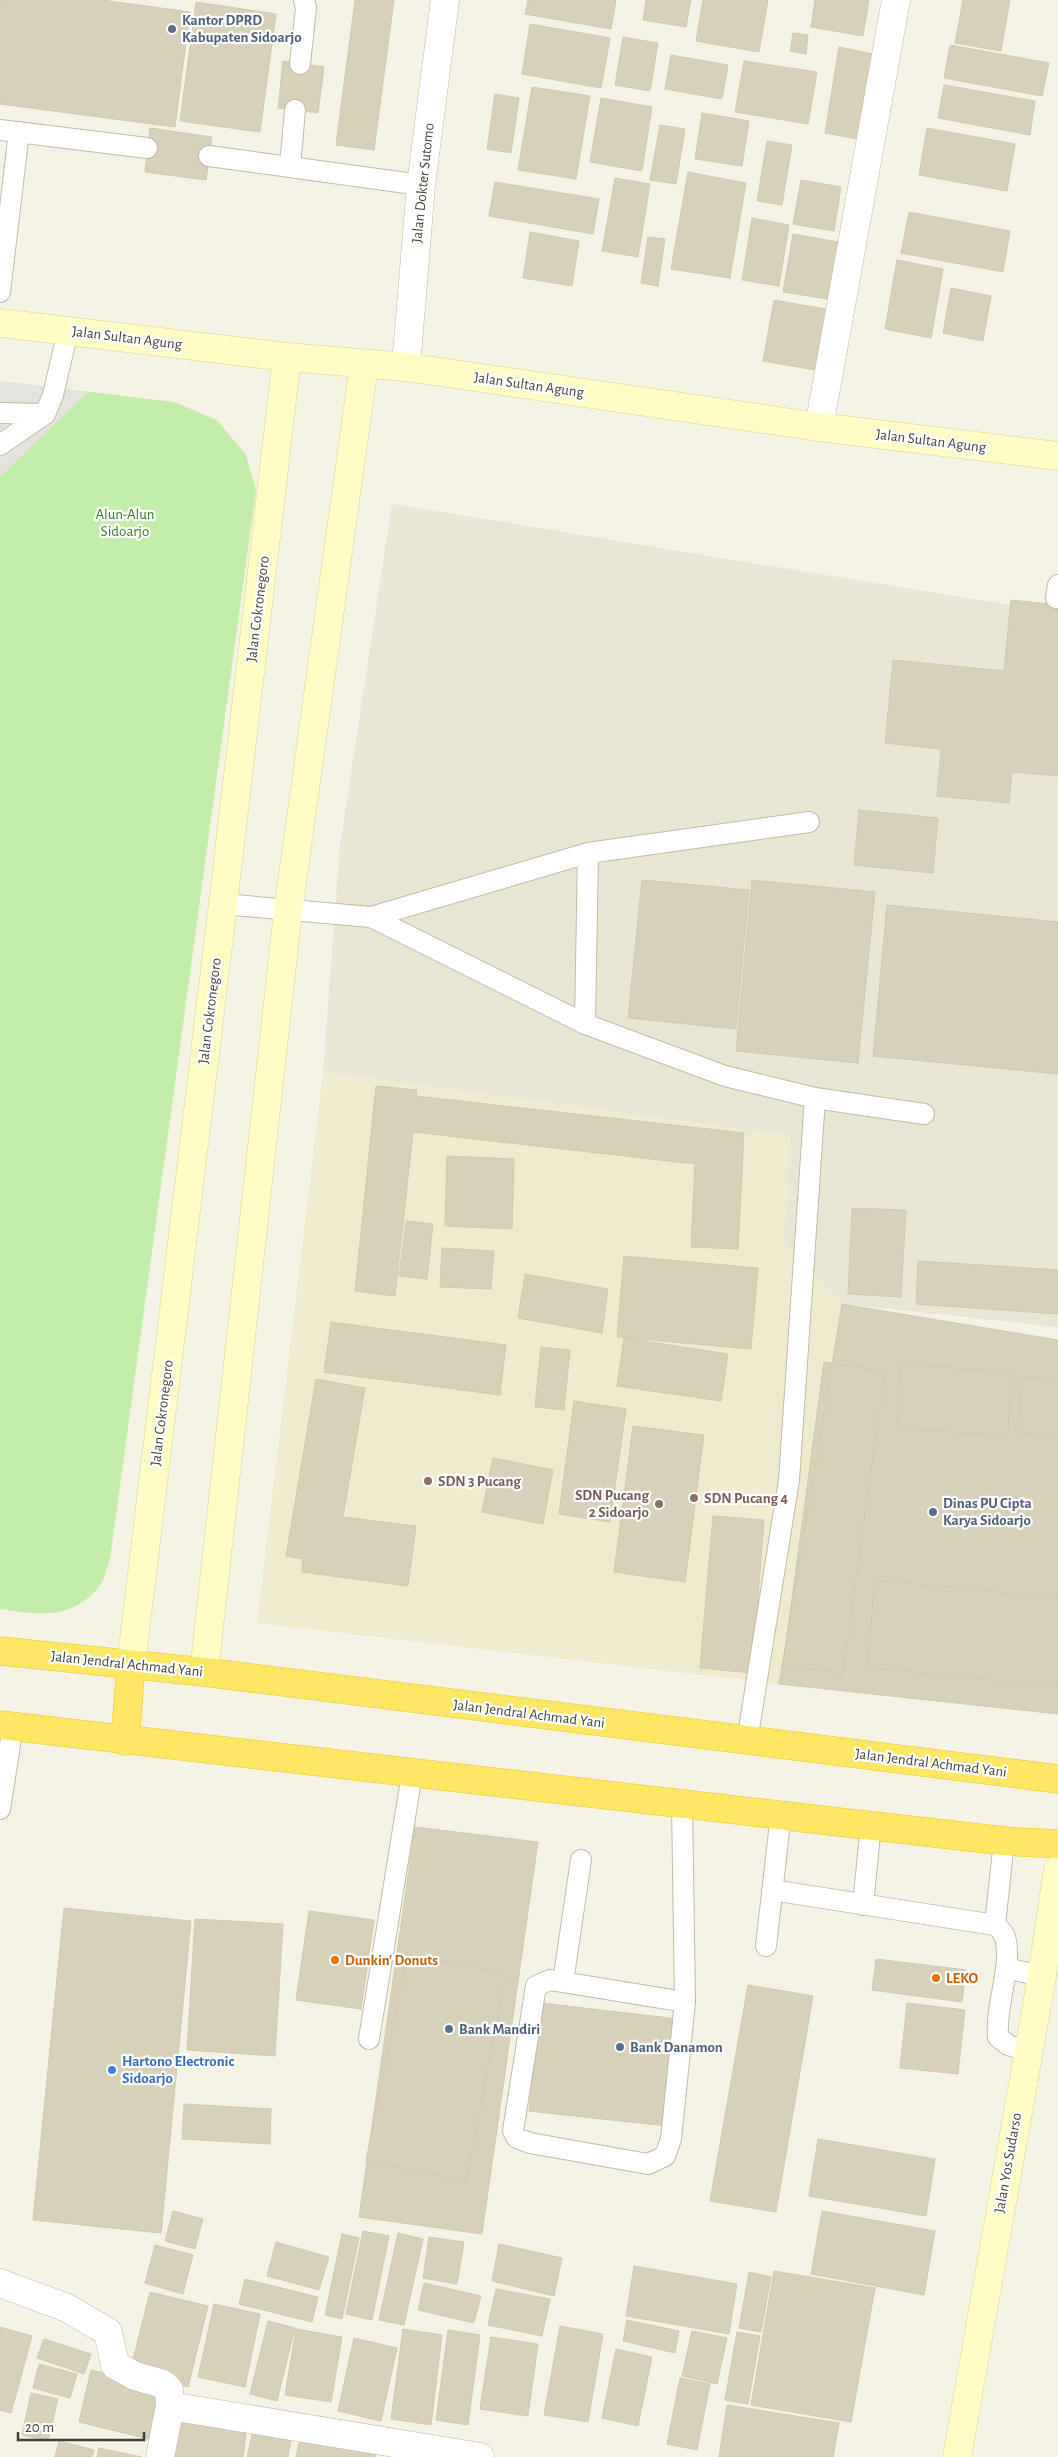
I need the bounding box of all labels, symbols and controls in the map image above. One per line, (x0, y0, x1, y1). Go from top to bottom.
place label: Kantor DPRD Kabupaten Sidoarjo (182, 13, 302, 45)
marker: Kantor DPRD Kabupaten Sidoarjo (166, 23, 178, 35)
street label: Jalan Dokter Sutomo (409, 122, 437, 244)
street label: Jalan Sultan Agung (71, 324, 184, 352)
street label: Jalan Sultan Agung (473, 370, 586, 400)
street label: Jalan Sultan Agung (875, 427, 988, 455)
park label: Alun-Alun Sidoarjo (95, 507, 155, 539)
street label: Jalan Cokronegoro (244, 555, 272, 663)
street label: Jalan Cokronegoro (196, 957, 224, 1065)
street label: Jalan Cokronegoro (148, 1359, 176, 1467)
place label: SDN 3 Pucang (438, 1474, 521, 1489)
marker: SDN 3 Pucang (422, 1475, 434, 1487)
place label: SDN Pucang 2 Sidoarjo (575, 1488, 649, 1520)
place label: SDN Pucang 4 (704, 1491, 788, 1506)
marker: SDN Pucang 4 (688, 1492, 700, 1504)
place label: Dinas PU Cipta Karya Sidoarjo (943, 1496, 1032, 1528)
marker: SDN Pucang 2 Sidoarjo (653, 1498, 665, 1510)
marker: Dinas PU Cipta Karya Sidoarjo (927, 1506, 939, 1518)
street label: Jalan Jendral Achmad Yani (50, 1649, 204, 1679)
street label: Jalan Jendral Achmad Yani (452, 1697, 606, 1731)
street label: Jalan Jendral Achmad Yani (854, 1746, 1008, 1780)
place label: Dunkin' Donuts (345, 1953, 438, 1968)
marker: Dunkin' Donuts (329, 1954, 341, 1966)
place label: LEKO (946, 1971, 979, 1986)
marker: LEKO (930, 1972, 942, 1984)
place label: Bank Mandiri (459, 2022, 540, 2037)
marker: Bank Mandiri (443, 2023, 455, 2035)
place label: Bank Danamon (630, 2040, 723, 2055)
marker: Bank Danamon (614, 2041, 626, 2053)
place label: Hartono Electronic Sidoarjo (122, 2054, 235, 2086)
marker: Hartono Electronic Sidoarjo (106, 2064, 118, 2076)
street label: Jalan Yos Sudarso (992, 2112, 1024, 2214)
scale bar (18, 2410, 144, 2442)
text: 20 m (25, 2420, 54, 2435)

